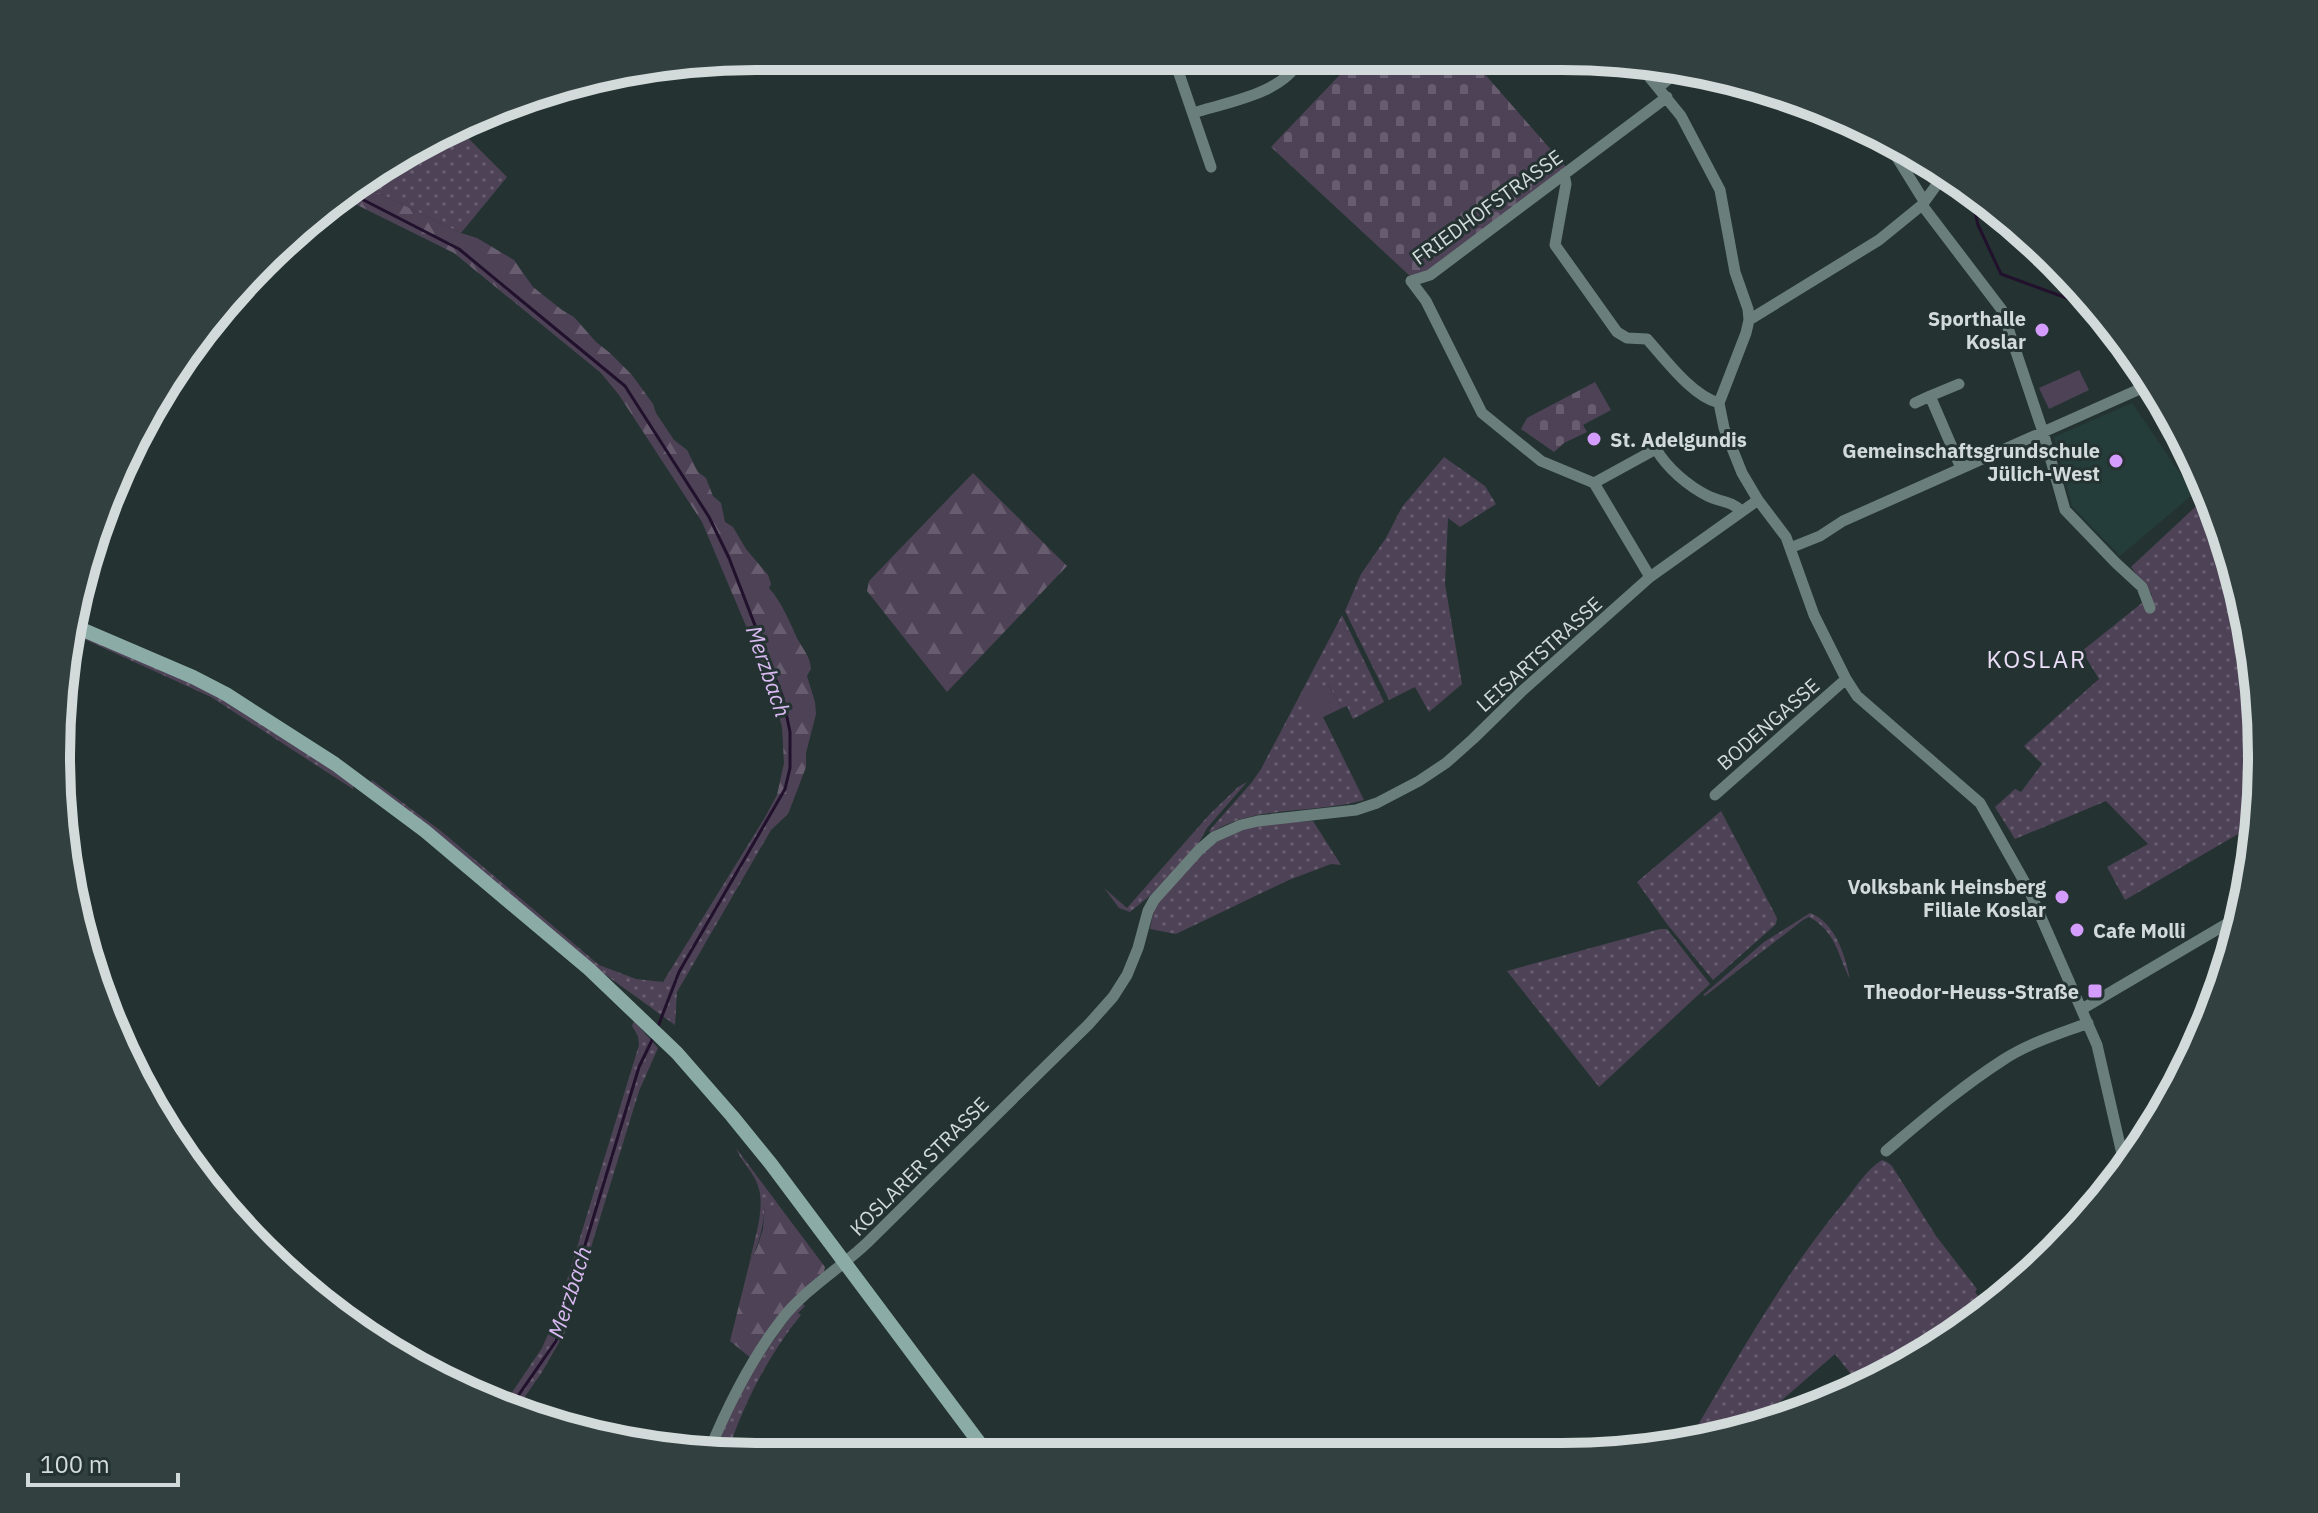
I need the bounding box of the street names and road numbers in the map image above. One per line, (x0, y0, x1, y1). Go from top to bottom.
street label: FRIEDHOFSTRASSE (1406, 143, 1568, 271)
street label: LEISARTSTRASSE (1470, 590, 1608, 718)
street label: BODENGASSE (1711, 672, 1825, 776)
street label: KOSLARER STRASSE (844, 1091, 994, 1241)

